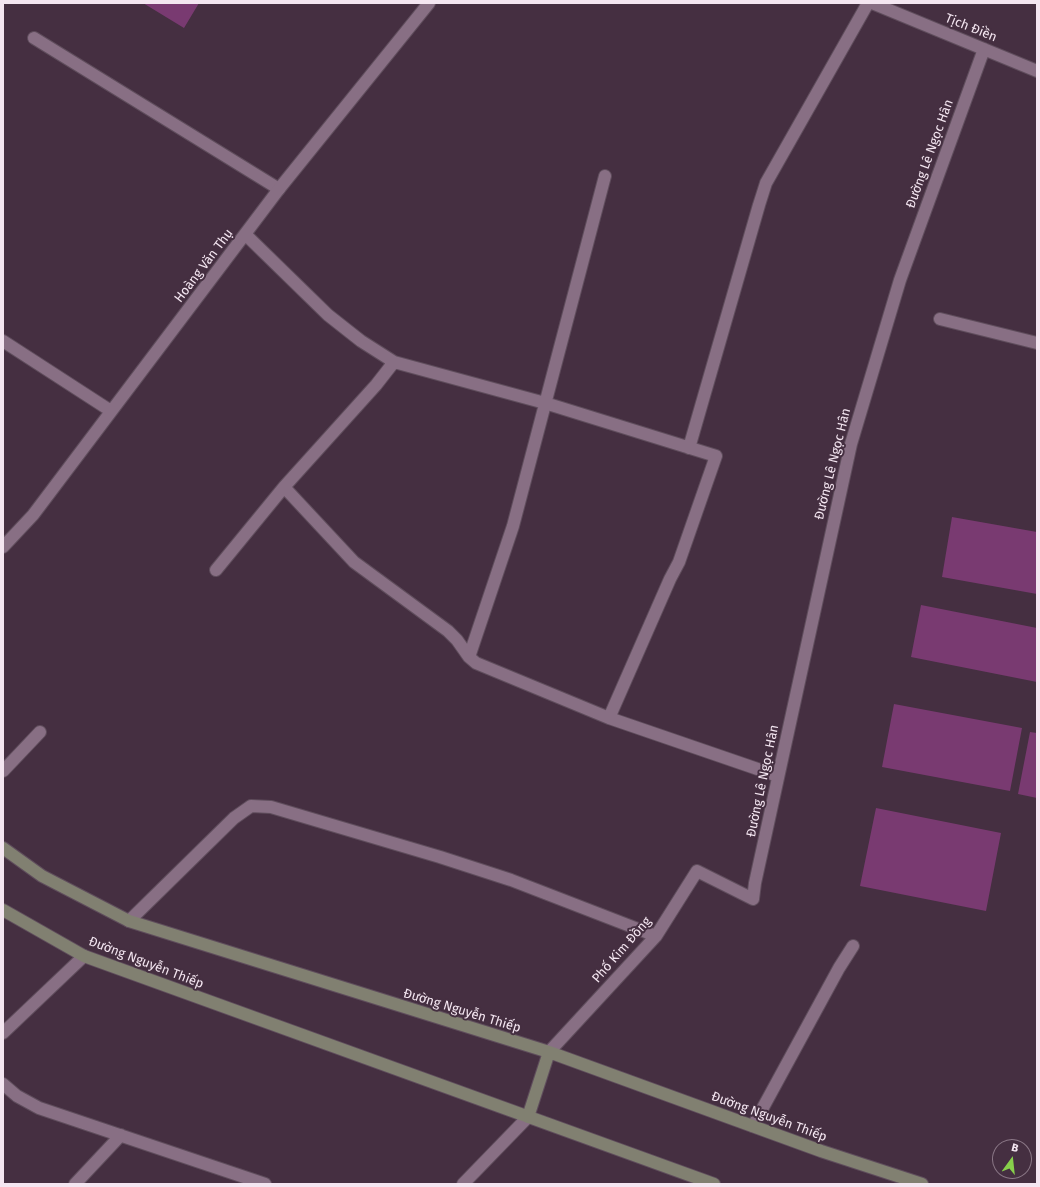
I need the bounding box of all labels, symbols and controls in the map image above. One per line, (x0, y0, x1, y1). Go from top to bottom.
street label: Tịch Điền (943, 11, 999, 45)
street label: Đường Lê Ngọc Hân (903, 98, 957, 210)
street label: Hoàng Văn Thụ (171, 226, 237, 306)
street label: Đường Lê Ngọc Hân (812, 407, 854, 521)
street label: Đường Lê Ngọc Hân (743, 723, 783, 839)
street label: Phố Kim Đồng (589, 914, 655, 986)
street label: Đường Nguyễn Thiếp (86, 934, 206, 992)
street label: Đường Nguyễn Thiếp (401, 986, 523, 1036)
street label: Đường Nguyễn Thiếp (709, 1089, 829, 1145)
north arrow (992, 1139, 1032, 1179)
text: B (1010, 1141, 1020, 1155)

